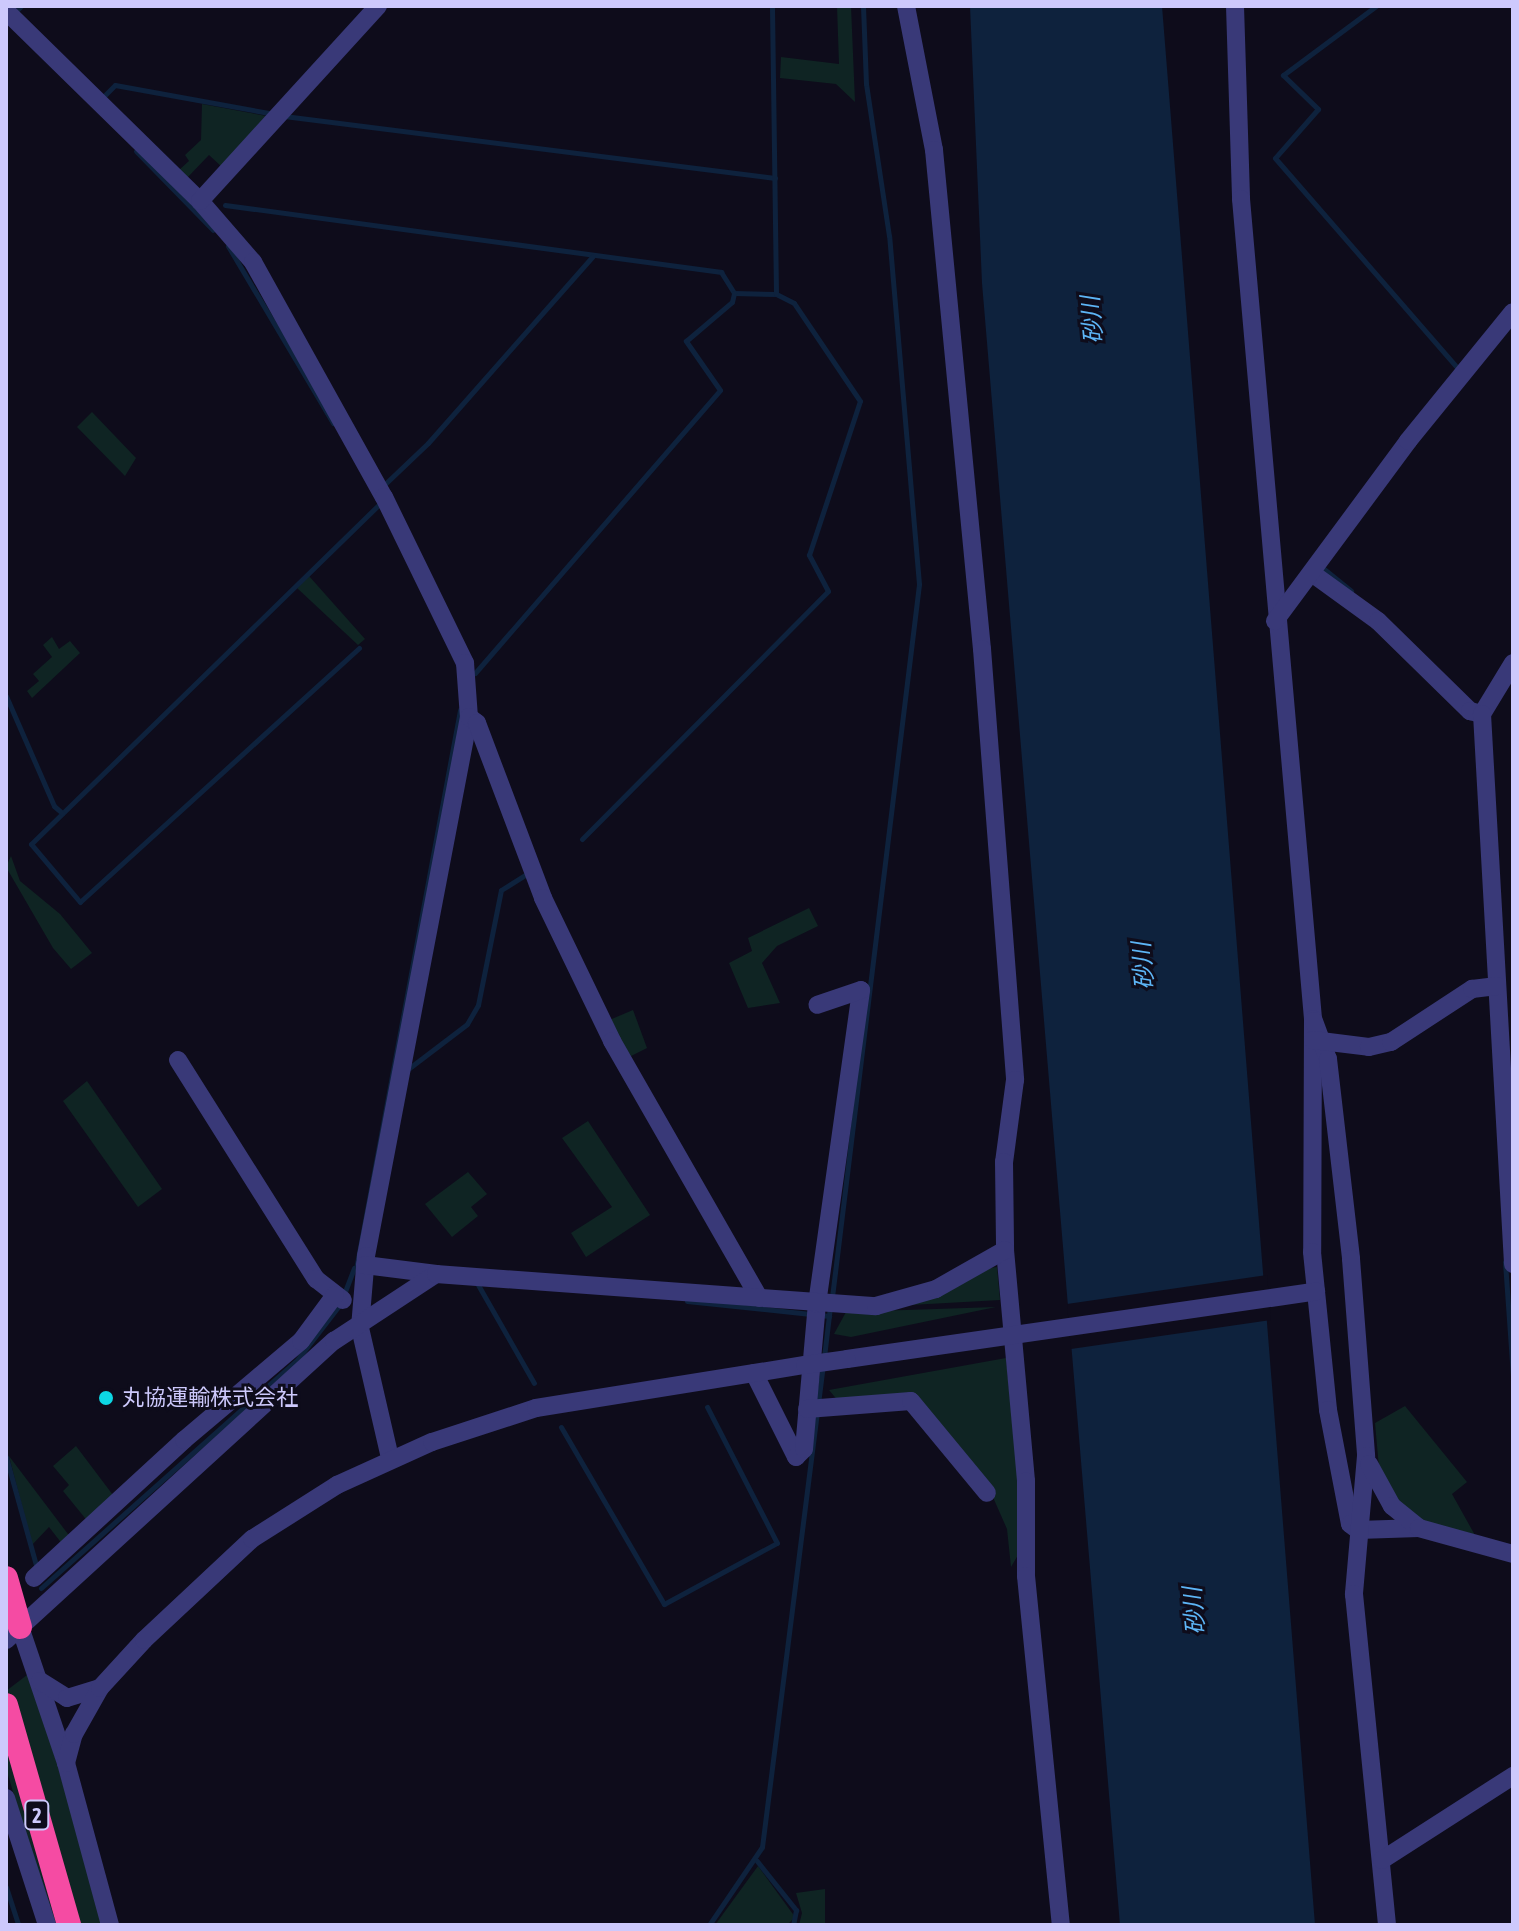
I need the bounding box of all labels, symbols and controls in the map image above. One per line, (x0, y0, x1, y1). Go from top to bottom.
water label: 砂川 (1076, 295, 1108, 345)
water label: 砂川 (1127, 941, 1159, 991)
place label: 丸協運輸株式会社 (122, 1385, 298, 1411)
marker: 丸協運輸株式会社 (97, 1389, 115, 1407)
water label: 砂川 (1178, 1586, 1210, 1636)
road number: 2 (23, 1799, 51, 1831)

